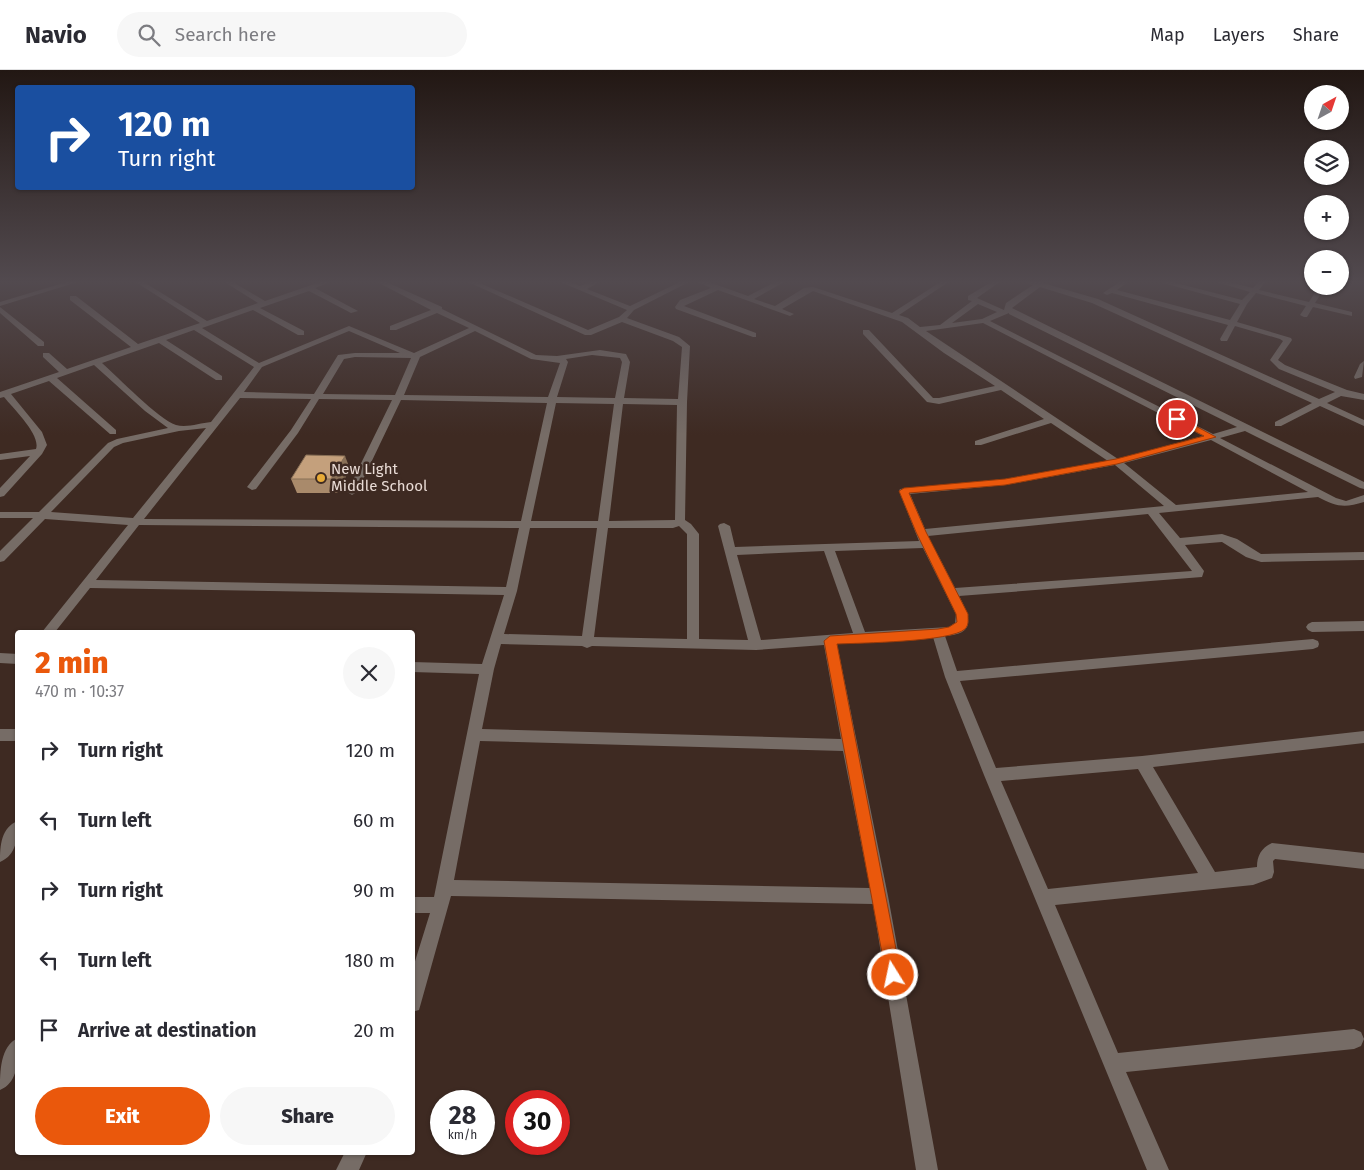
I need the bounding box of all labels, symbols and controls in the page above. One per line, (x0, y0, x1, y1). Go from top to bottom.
search box (117, 12, 467, 57)
text: Navio (25, 21, 87, 49)
icon: search (135, 21, 163, 49)
text: Search here (175, 23, 276, 46)
text: Map (1150, 24, 1185, 46)
text: Layers (1213, 24, 1265, 46)
text: Share (1293, 24, 1339, 46)
north arrow (1304, 85, 1349, 130)
map controls (1304, 85, 1349, 295)
text: 120 m (118, 103, 211, 145)
icon: right (35, 105, 100, 170)
button: layers (1304, 140, 1349, 185)
text: Turn right (118, 145, 215, 172)
button: + (1304, 195, 1349, 240)
button: − (1304, 250, 1349, 295)
pin (1156, 398, 1198, 440)
icon: arrive (1163, 405, 1191, 433)
place label: New Light Middle School (331, 460, 428, 495)
marker: New Light Middle School (315, 472, 327, 484)
text: 2 min (35, 645, 108, 681)
button: close (343, 647, 395, 699)
text: 470 m · 10:37 (35, 682, 124, 701)
icon: right (35, 736, 63, 764)
text: Turn right (78, 739, 163, 762)
text: 120 m (345, 739, 395, 762)
icon: left (35, 806, 63, 834)
text: Turn left (78, 809, 152, 832)
text: 60 m (353, 809, 395, 832)
icon: right (35, 876, 63, 904)
text: Turn right (78, 879, 163, 902)
text: 90 m (353, 879, 395, 902)
icon: left (35, 946, 63, 974)
position arrow (866, 948, 918, 1000)
text: Turn left (78, 949, 152, 972)
text: 180 m (344, 949, 395, 972)
icon: arrive (35, 1016, 63, 1044)
text: Arrive at destination (78, 1019, 257, 1042)
text: 20 m (354, 1019, 395, 1042)
button: Exit (35, 1087, 210, 1145)
button: Share (220, 1087, 395, 1145)
speed limit sign: 30 (505, 1090, 570, 1155)
text: 28 (449, 1101, 476, 1131)
text: km/h (448, 1128, 477, 1142)

